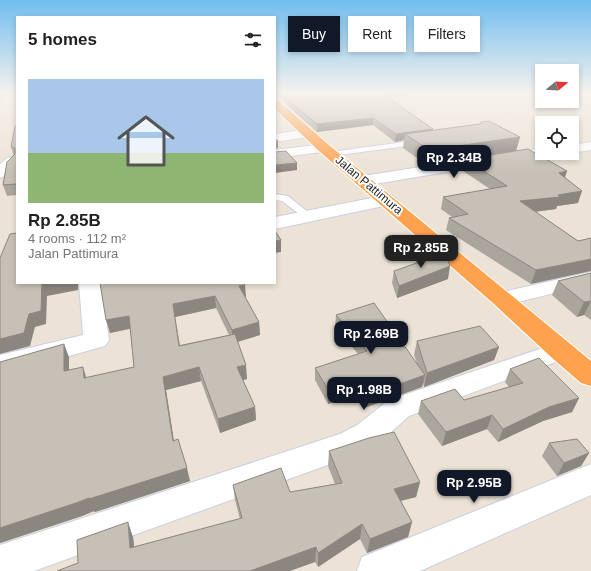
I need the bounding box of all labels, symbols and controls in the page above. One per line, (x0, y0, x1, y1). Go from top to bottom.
chip: Buy (288, 16, 340, 52)
chip: Rent (348, 16, 406, 52)
chip: Filters (414, 16, 480, 52)
icon: filters (242, 29, 264, 51)
text: 5 homes (28, 30, 97, 49)
north arrow (535, 64, 579, 108)
map controls (535, 64, 579, 160)
icon: home (110, 105, 182, 177)
button: locate (535, 116, 579, 160)
pin: Rp 2.34B (413, 145, 495, 179)
text: Rp 2.34B (426, 150, 482, 165)
street label: Jalan Pattimura (333, 153, 406, 217)
text: Rp 2.85B (28, 211, 101, 230)
text: 4 rooms · 112 m² (28, 231, 126, 246)
pin: Rp 2.85B (380, 235, 462, 269)
text: Rp 2.85B (393, 240, 449, 255)
text: Jalan Pattimura (28, 246, 118, 261)
pin: Rp 2.69B (330, 321, 412, 355)
text: Rp 2.69B (343, 326, 399, 341)
pin: Rp 1.98B (323, 377, 405, 411)
text: Rp 1.98B (336, 382, 392, 397)
pin: Rp 2.95B (433, 470, 515, 504)
text: Rp 2.95B (446, 475, 502, 490)

